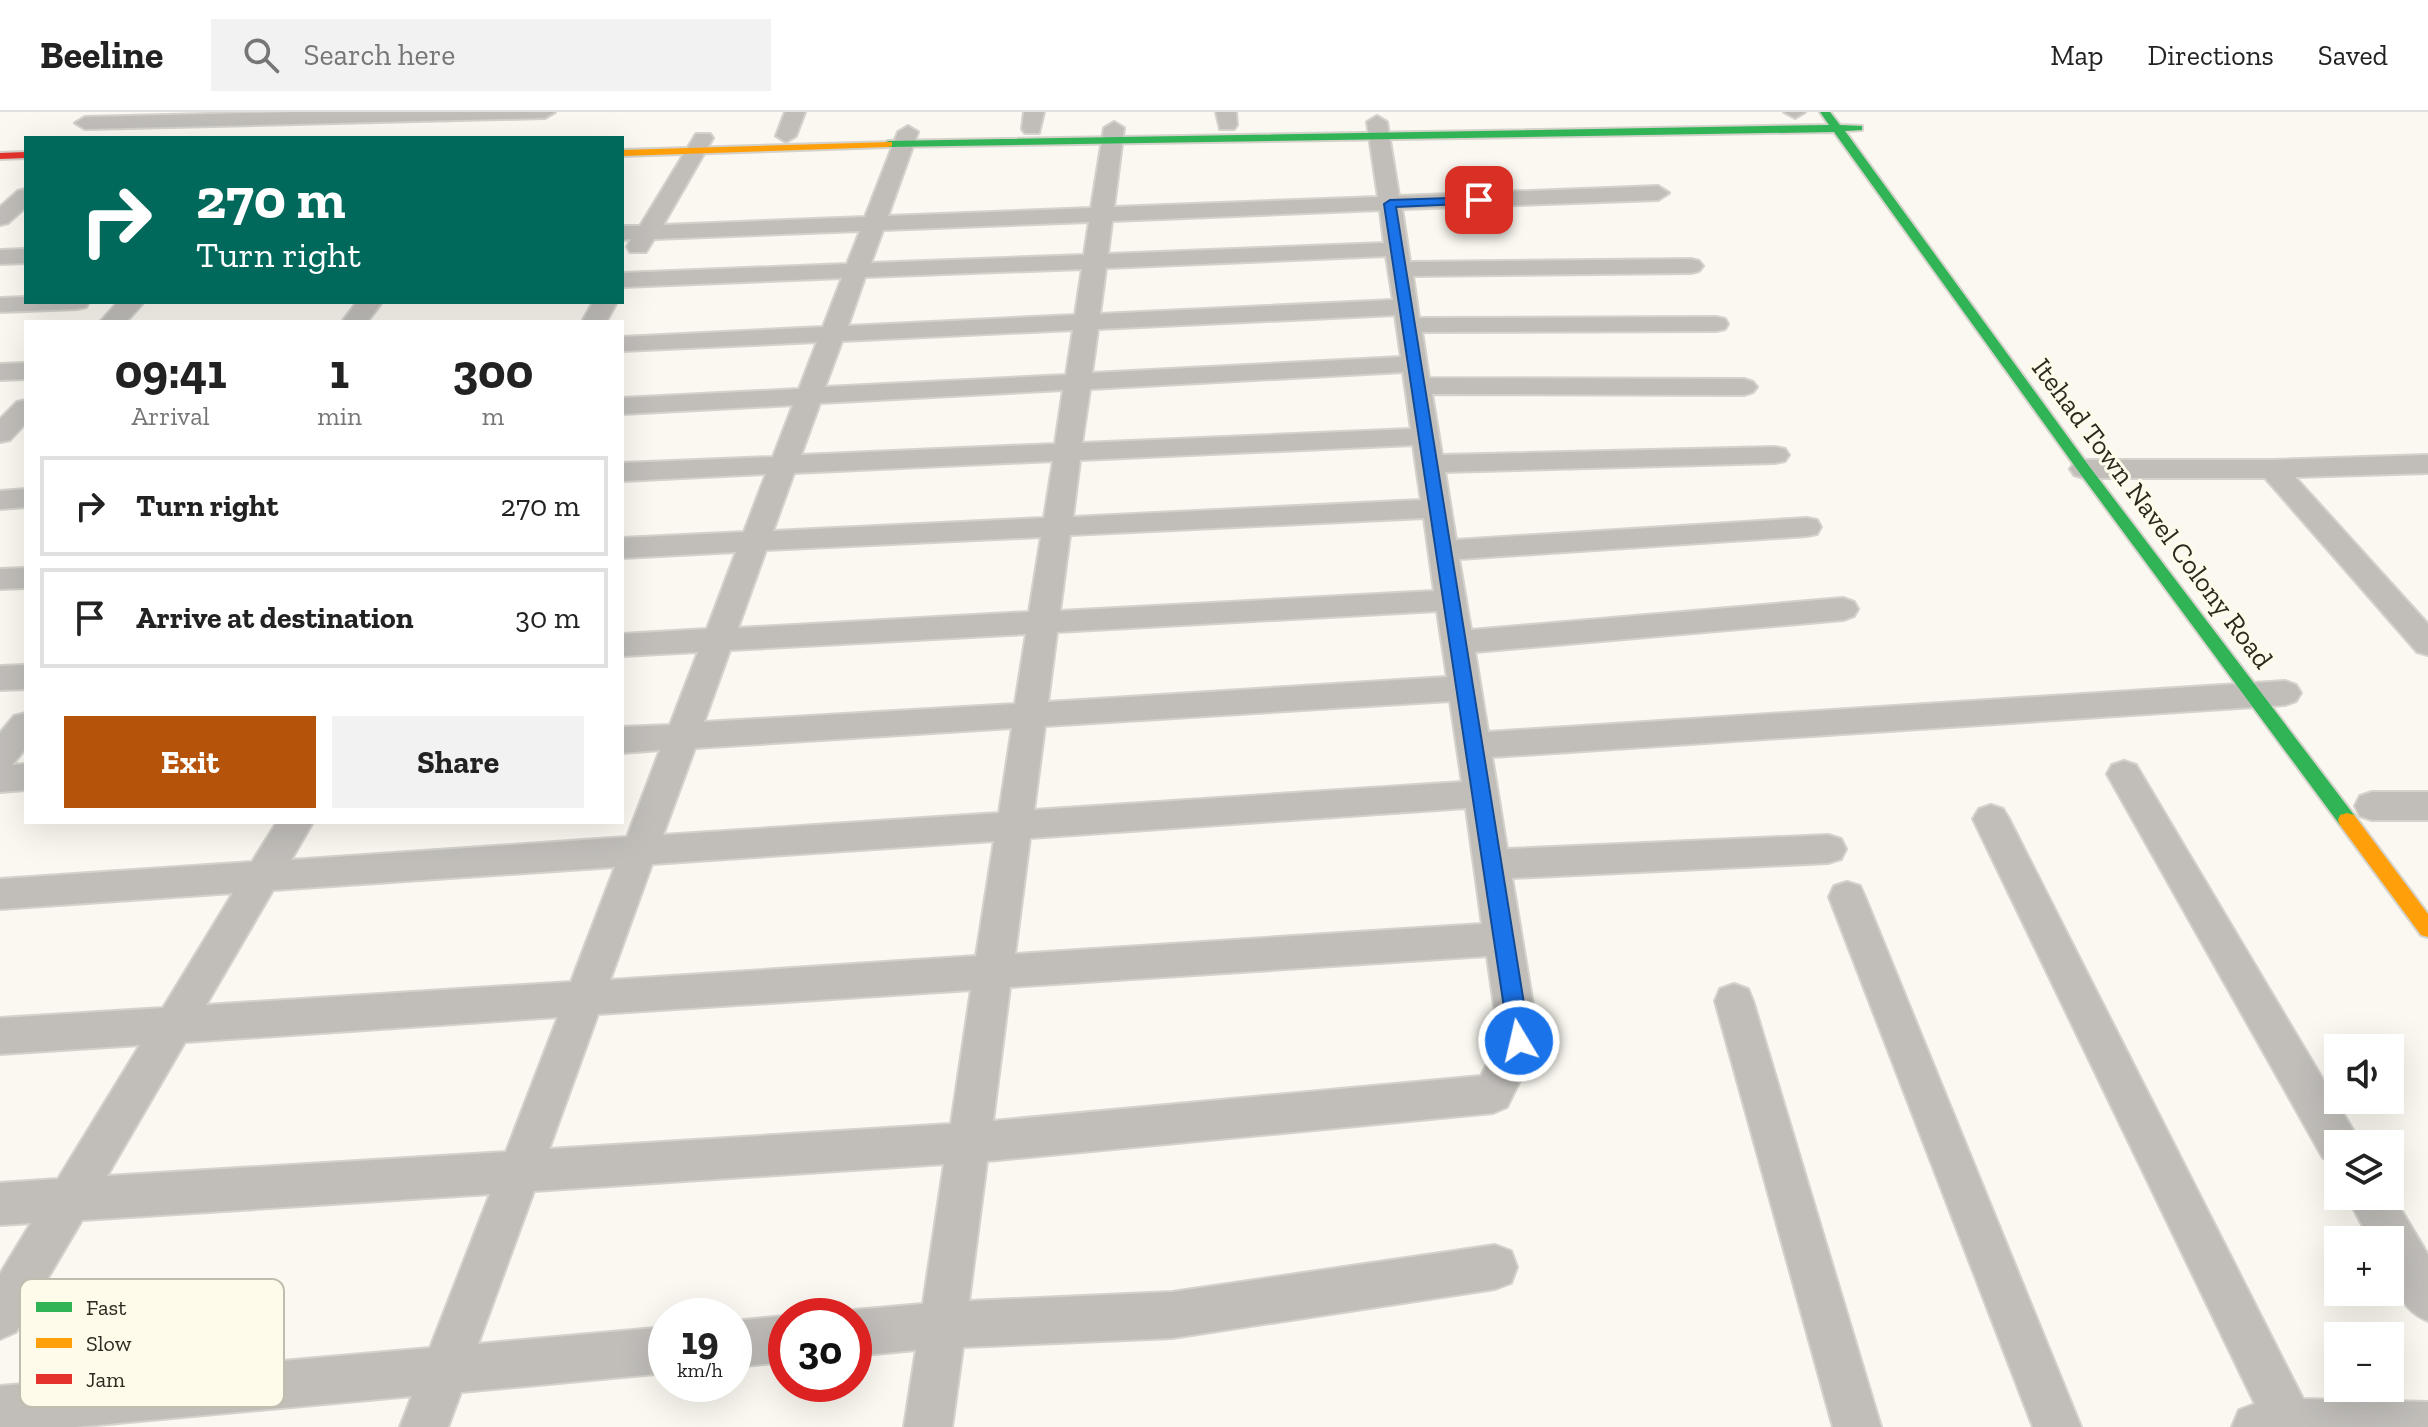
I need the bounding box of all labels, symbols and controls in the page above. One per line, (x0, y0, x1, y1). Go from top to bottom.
search box (211, 19, 771, 91)
text: Beeline (40, 32, 163, 78)
icon: search (239, 33, 283, 77)
text: Search here (303, 37, 455, 73)
text: Map (2050, 39, 2103, 72)
text: Directions (2147, 39, 2274, 72)
text: Saved (2318, 39, 2388, 72)
text: 270 m (196, 165, 346, 232)
pin (1445, 166, 1513, 234)
icon: right (64, 168, 168, 272)
icon: arrive (1457, 178, 1501, 222)
text: Turn right (196, 233, 361, 276)
text: 09:41 (115, 343, 227, 400)
text: 1 (330, 343, 349, 400)
text: 300 (452, 343, 533, 400)
street label: Itehad Town Navel Colony Road (2025, 352, 2280, 675)
text: Arrival (131, 400, 210, 432)
text: min (317, 400, 362, 432)
text: m (482, 400, 504, 432)
icon: right (68, 484, 112, 528)
text: Turn right (136, 488, 278, 524)
text: 270 m (500, 488, 580, 524)
icon: arrive (68, 596, 112, 640)
text: Arrive at destination (136, 600, 413, 636)
text: 30 m (515, 600, 580, 636)
button: Exit (64, 716, 316, 808)
button: Share (332, 716, 584, 808)
position arrow (1477, 999, 1561, 1083)
map controls (2324, 1034, 2404, 1402)
button: sound (2324, 1034, 2404, 1114)
button: layers (2324, 1130, 2404, 1210)
button: + (2324, 1226, 2404, 1306)
legend (20, 1279, 284, 1407)
text: Fast (86, 1294, 127, 1321)
speed limit sign: 30 (768, 1298, 872, 1402)
text: 19 (681, 1316, 719, 1364)
button: − (2324, 1322, 2404, 1402)
text: Slow (86, 1330, 132, 1357)
text: km/h (677, 1358, 723, 1382)
text: Jam (86, 1366, 125, 1393)

